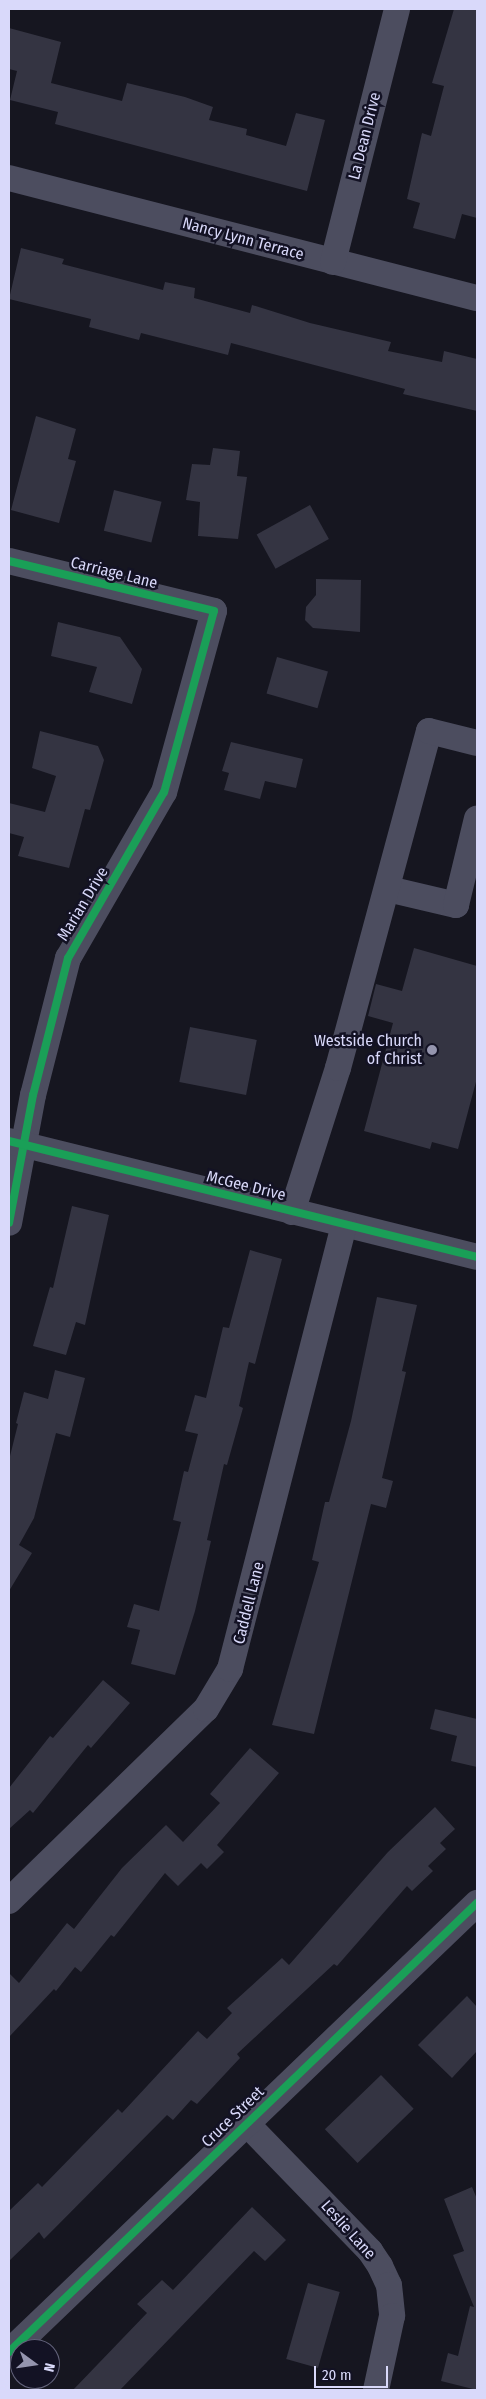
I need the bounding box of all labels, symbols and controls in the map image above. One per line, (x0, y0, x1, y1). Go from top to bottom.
street label: La Dean Drive (345, 90, 385, 182)
street label: Nancy Lynn Terrace (180, 214, 306, 264)
street label: Carriage Lane (69, 553, 159, 593)
street label: Marian Drive (53, 864, 113, 944)
place label: Westside Church of Christ (314, 1031, 422, 1069)
marker: Westside Church of Christ (426, 1044, 438, 1056)
street label: McGee Drive (204, 1167, 288, 1205)
street label: Caddell Lane (229, 1560, 269, 1646)
street label: Cruce Street (198, 2083, 268, 2151)
street label: Leslie Lane (317, 2197, 379, 2263)
north arrow (10, 2339, 60, 2389)
scale bar (316, 2356, 390, 2388)
text: N (40, 2361, 58, 2374)
text: 20 m (322, 2366, 352, 2384)

